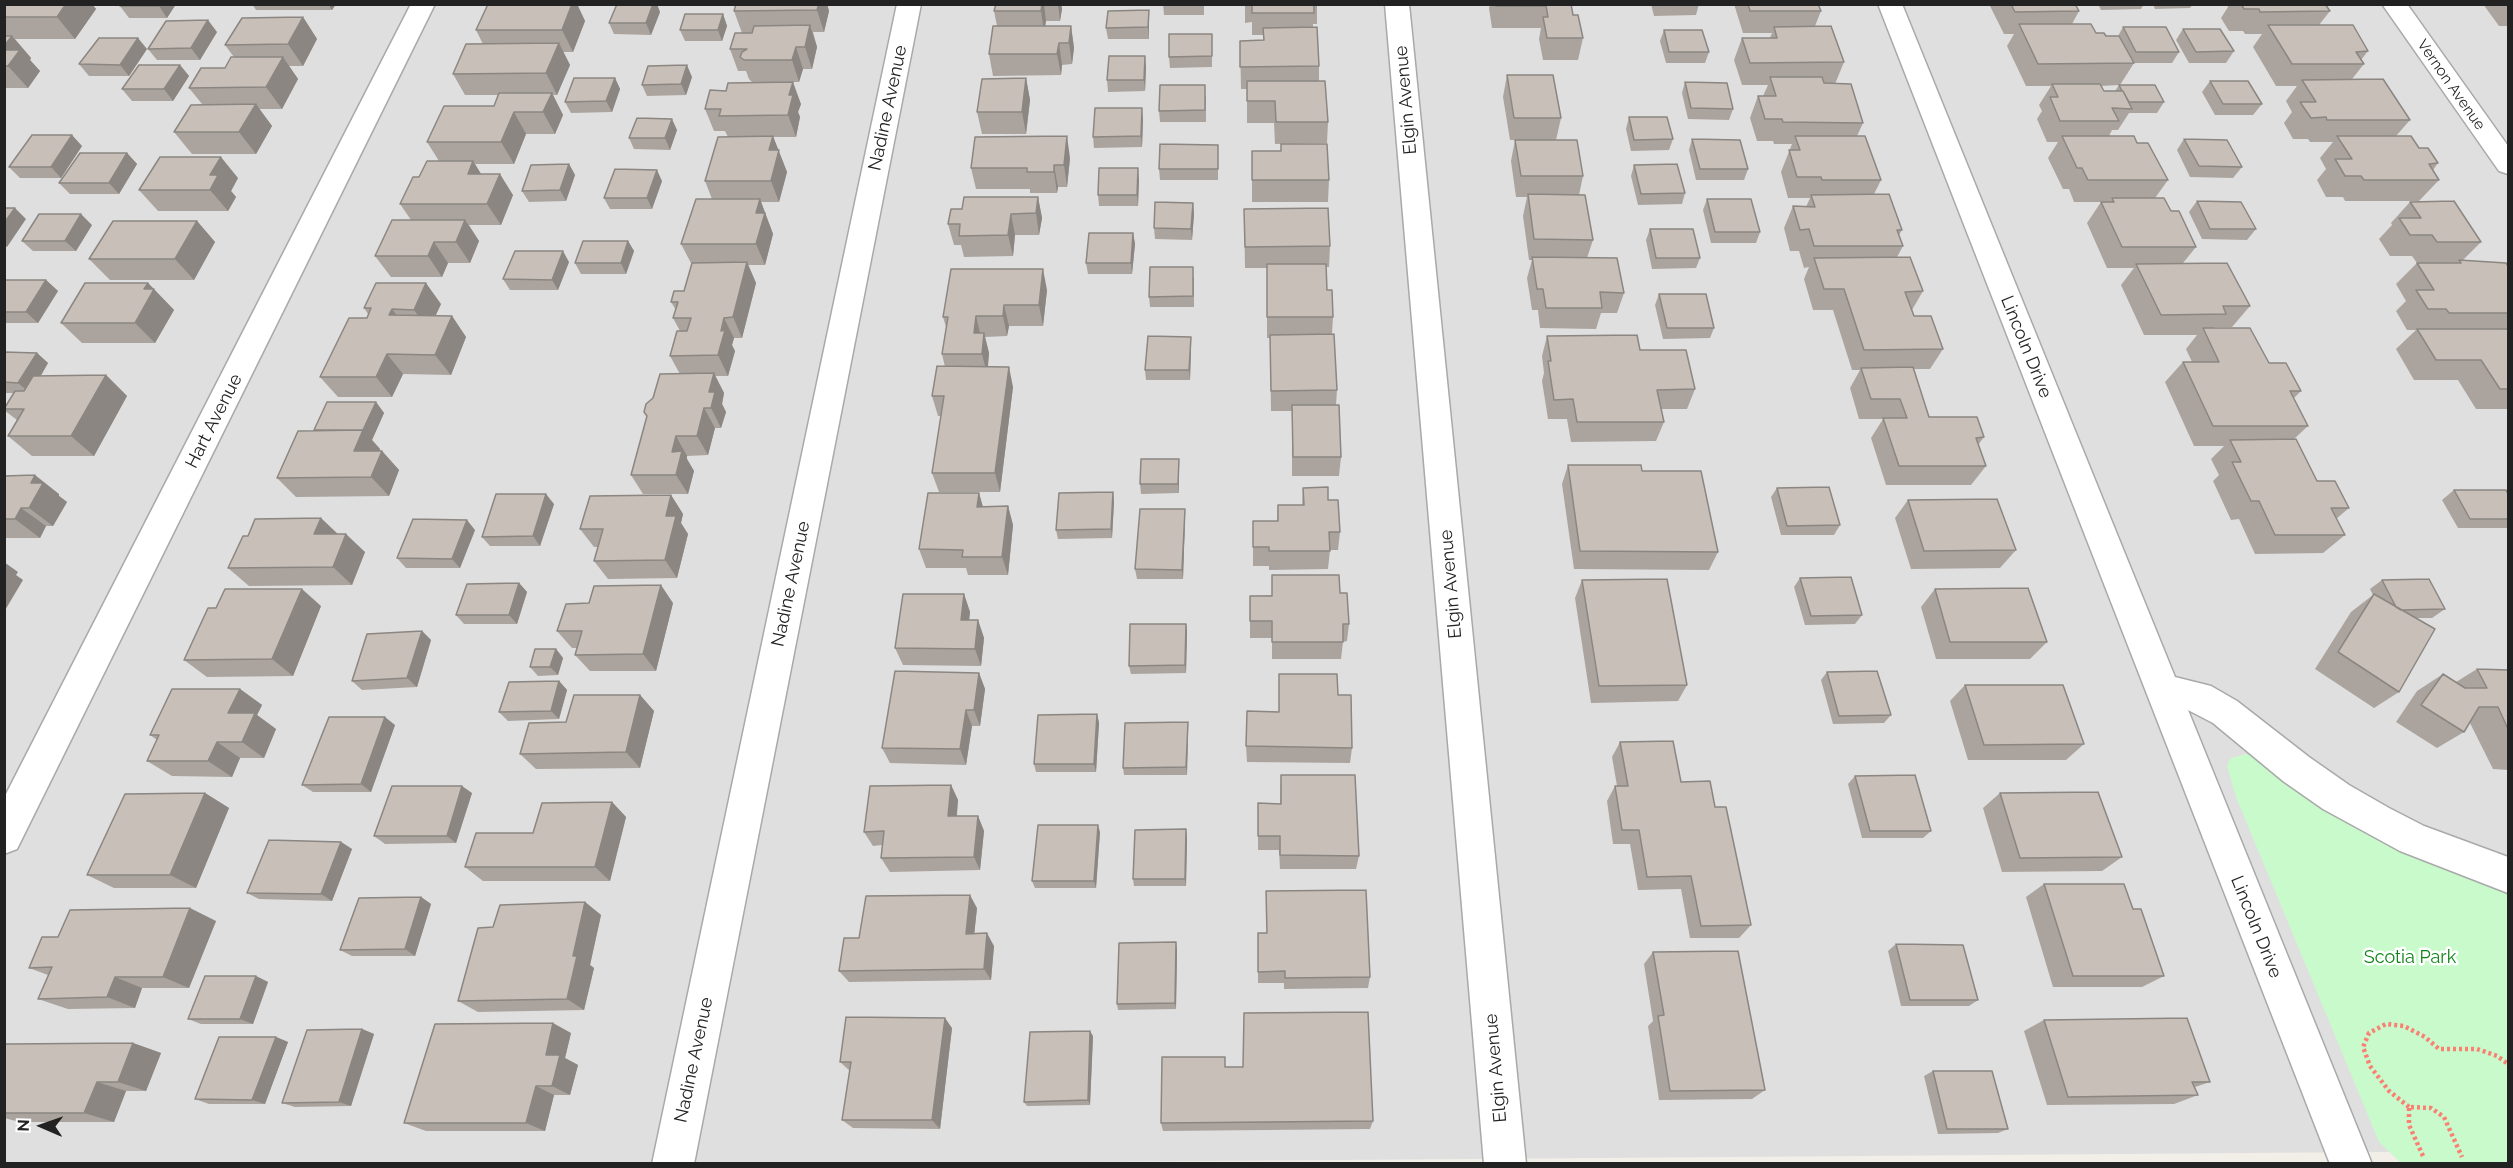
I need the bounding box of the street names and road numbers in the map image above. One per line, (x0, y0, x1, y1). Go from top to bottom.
street label: Vernon Avenue (2413, 36, 2489, 134)
street label: Nadine Avenue (864, 43, 912, 173)
street label: Elgin Avenue (1390, 45, 1422, 155)
street label: Lincoln Drive (1996, 293, 2056, 401)
street label: Hart Avenue (181, 370, 247, 472)
street label: Nadine Avenue (767, 519, 815, 649)
street label: Elgin Avenue (1435, 529, 1467, 639)
street label: Lincoln Drive (2226, 873, 2286, 981)
street label: Nadine Avenue (670, 995, 718, 1125)
street label: Elgin Avenue (1480, 1013, 1512, 1123)

